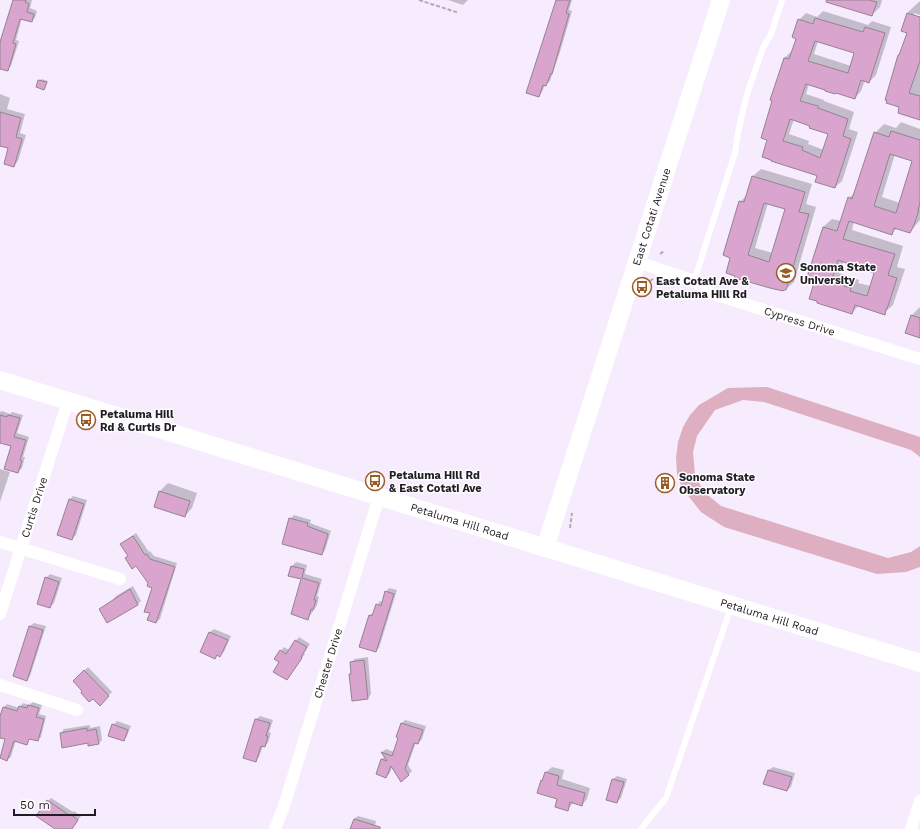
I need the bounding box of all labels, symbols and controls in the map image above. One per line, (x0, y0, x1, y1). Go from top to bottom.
street label: East Cotati Avenue (630, 166, 674, 267)
place label: Sonoma State University (800, 261, 876, 287)
school or university icon: Sonoma State University (775, 262, 797, 284)
place label: East Cotati Ave & Petaluma Hill Rd (656, 275, 750, 301)
bus stop icon: East Cotati Ave & Petaluma Hill Rd (631, 276, 653, 298)
street label: Cypress Drive (762, 304, 836, 339)
place label: Petaluma Hill Rd & Curtis Dr (100, 408, 177, 434)
bus stop icon: Petaluma Hill Rd & Curtis Dr (75, 409, 97, 431)
place label: Petaluma Hill Rd & East Cotati Ave (389, 469, 482, 495)
bus stop icon: Petaluma Hill Rd & East Cotati Ave (364, 470, 386, 492)
place label: Sonoma State Observatory (679, 471, 755, 497)
building icon: Sonoma State Observatory (654, 472, 676, 494)
street label: Curtis Drive (19, 475, 50, 539)
street label: Petaluma Hill Road (409, 501, 510, 543)
street label: Petaluma Hill Road (719, 596, 820, 638)
street label: Chester Drive (311, 627, 345, 700)
scale bar (14, 791, 95, 817)
text: 50 m (20, 798, 50, 812)

